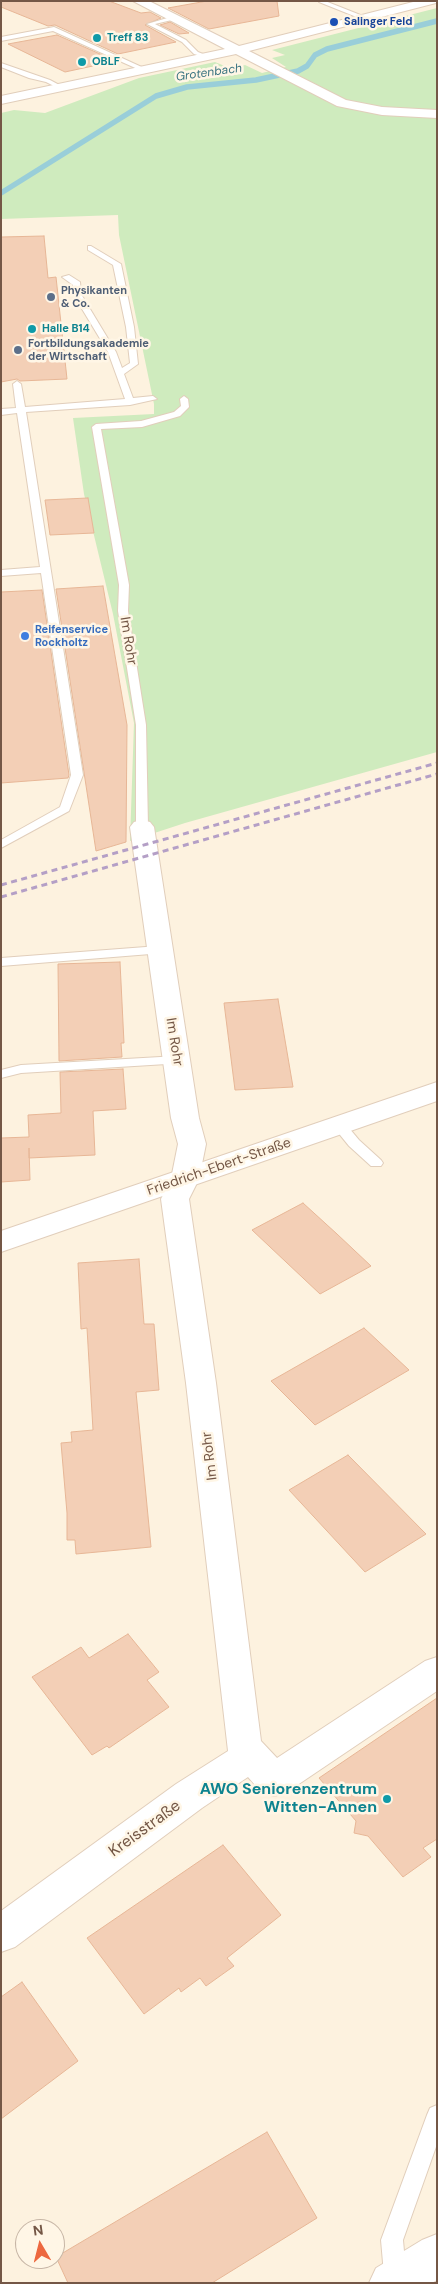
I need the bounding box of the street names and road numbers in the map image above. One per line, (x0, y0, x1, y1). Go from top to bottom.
street label: Im Rohr (116, 616, 140, 666)
street label: Im Rohr (162, 1017, 186, 1067)
street label: Friedrich-Ebert-Straße (145, 1134, 293, 1200)
street label: Im Rohr (199, 1431, 221, 1481)
street label: Kreisstraße (105, 1797, 185, 1861)

